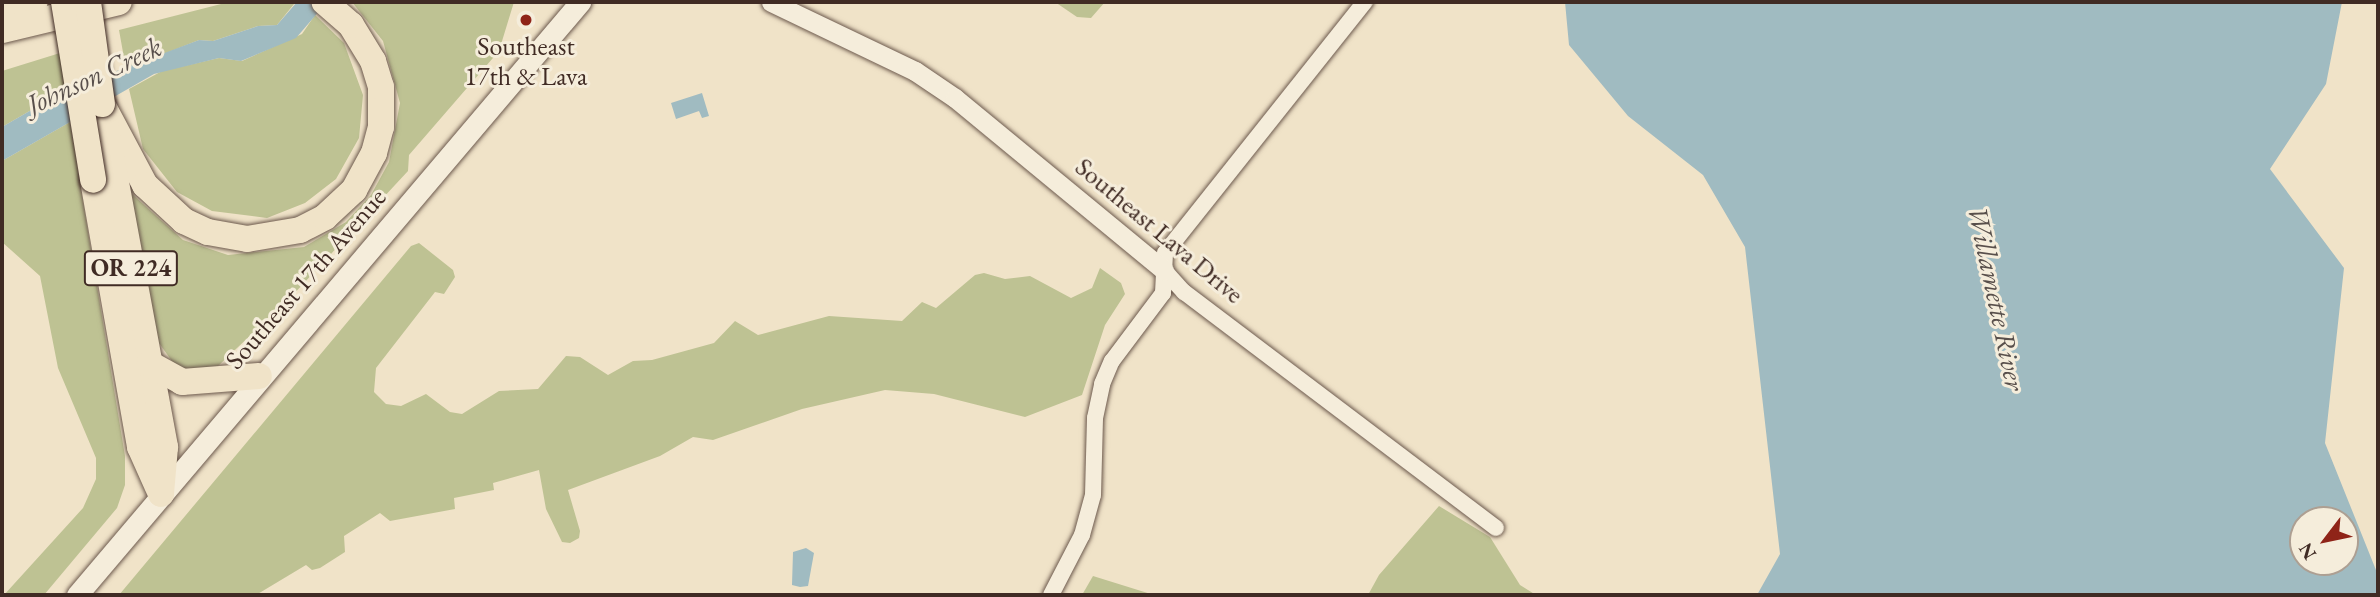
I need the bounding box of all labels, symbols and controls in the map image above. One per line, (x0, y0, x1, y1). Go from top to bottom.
marker: Southeast 17th & Lava (518, 12, 534, 28)
water label: Johnson Creek (21, 29, 167, 121)
place label: Southeast 17th & Lava (465, 31, 587, 92)
street label: Southeast Lava Drive (1069, 152, 1249, 310)
street label: Southeast 17th Avenue (219, 182, 393, 376)
water label: Willamette River (1961, 203, 2033, 393)
road number: OR 224 (84, 247, 178, 288)
north arrow (2289, 506, 2359, 576)
text: N (2293, 538, 2322, 564)

